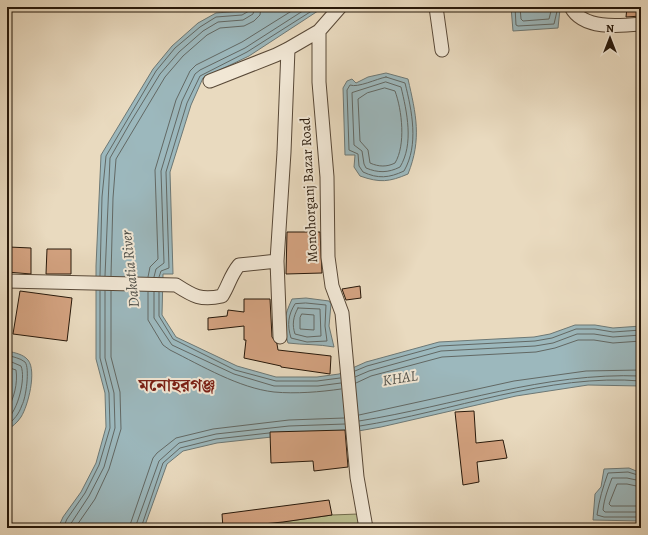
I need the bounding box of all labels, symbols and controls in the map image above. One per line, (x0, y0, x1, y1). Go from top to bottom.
north arrow (590, 18, 630, 58)
text: N (606, 21, 614, 36)
street label: Monohorganj Bazar Road (296, 116, 322, 263)
water label: Dakatia River (116, 229, 144, 308)
water label: KHAL (381, 365, 420, 391)
district label: মনোহরগঞ্জ (138, 373, 215, 397)

